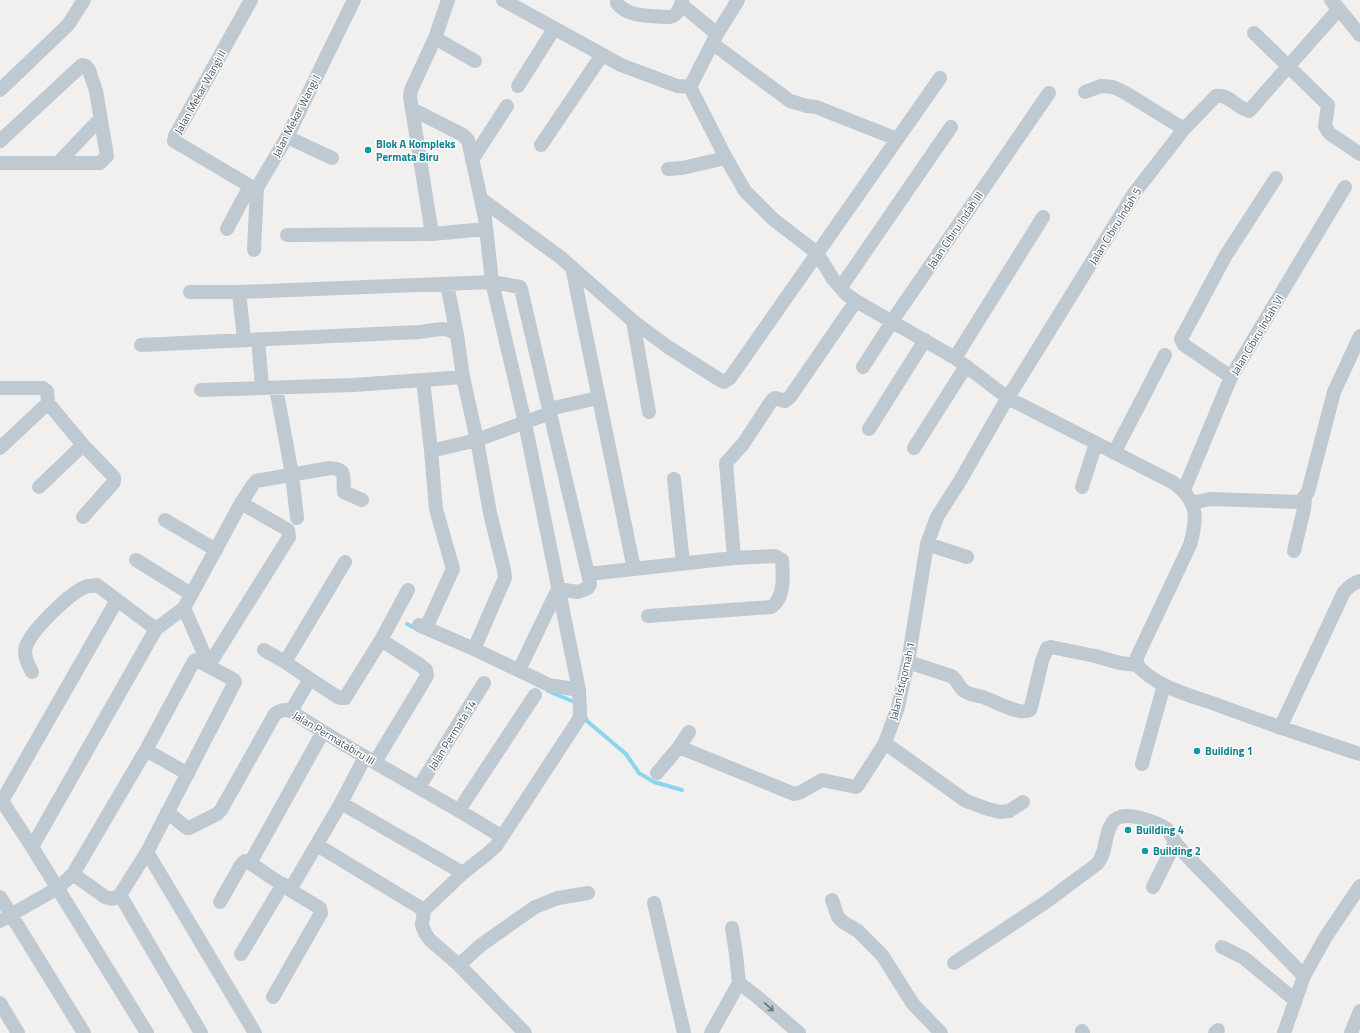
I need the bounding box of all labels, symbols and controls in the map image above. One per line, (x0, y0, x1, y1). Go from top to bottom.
street label: Jalan Mekar Wangi II (170, 47, 230, 137)
street label: Jalan Mekar Wangi I (268, 72, 324, 160)
place label: Blok A Kompleks Permata Biru (376, 136, 456, 165)
marker: Blok A Kompleks Permata Biru (363, 145, 373, 155)
street label: Jalan Cibiru Indah 5 (1085, 184, 1145, 268)
street label: Jalan Cibiru Indah III (923, 188, 987, 272)
street label: Jalan Cibiru Indah VI (1227, 292, 1287, 378)
street label: Jalan Istiqomah 1 (885, 640, 919, 722)
street label: Jalan Permata 14 (424, 697, 480, 773)
street label: Jalan Permatabiru III (290, 707, 378, 769)
place label: Building 1 (1205, 743, 1253, 759)
marker: Building 1 (1192, 746, 1202, 756)
place label: Building 4 (1136, 822, 1184, 838)
marker: Building 4 (1123, 825, 1133, 835)
place label: Building 2 (1153, 843, 1201, 859)
marker: Building 2 (1140, 846, 1150, 856)
one-way arrow (764, 1002, 774, 1012)

